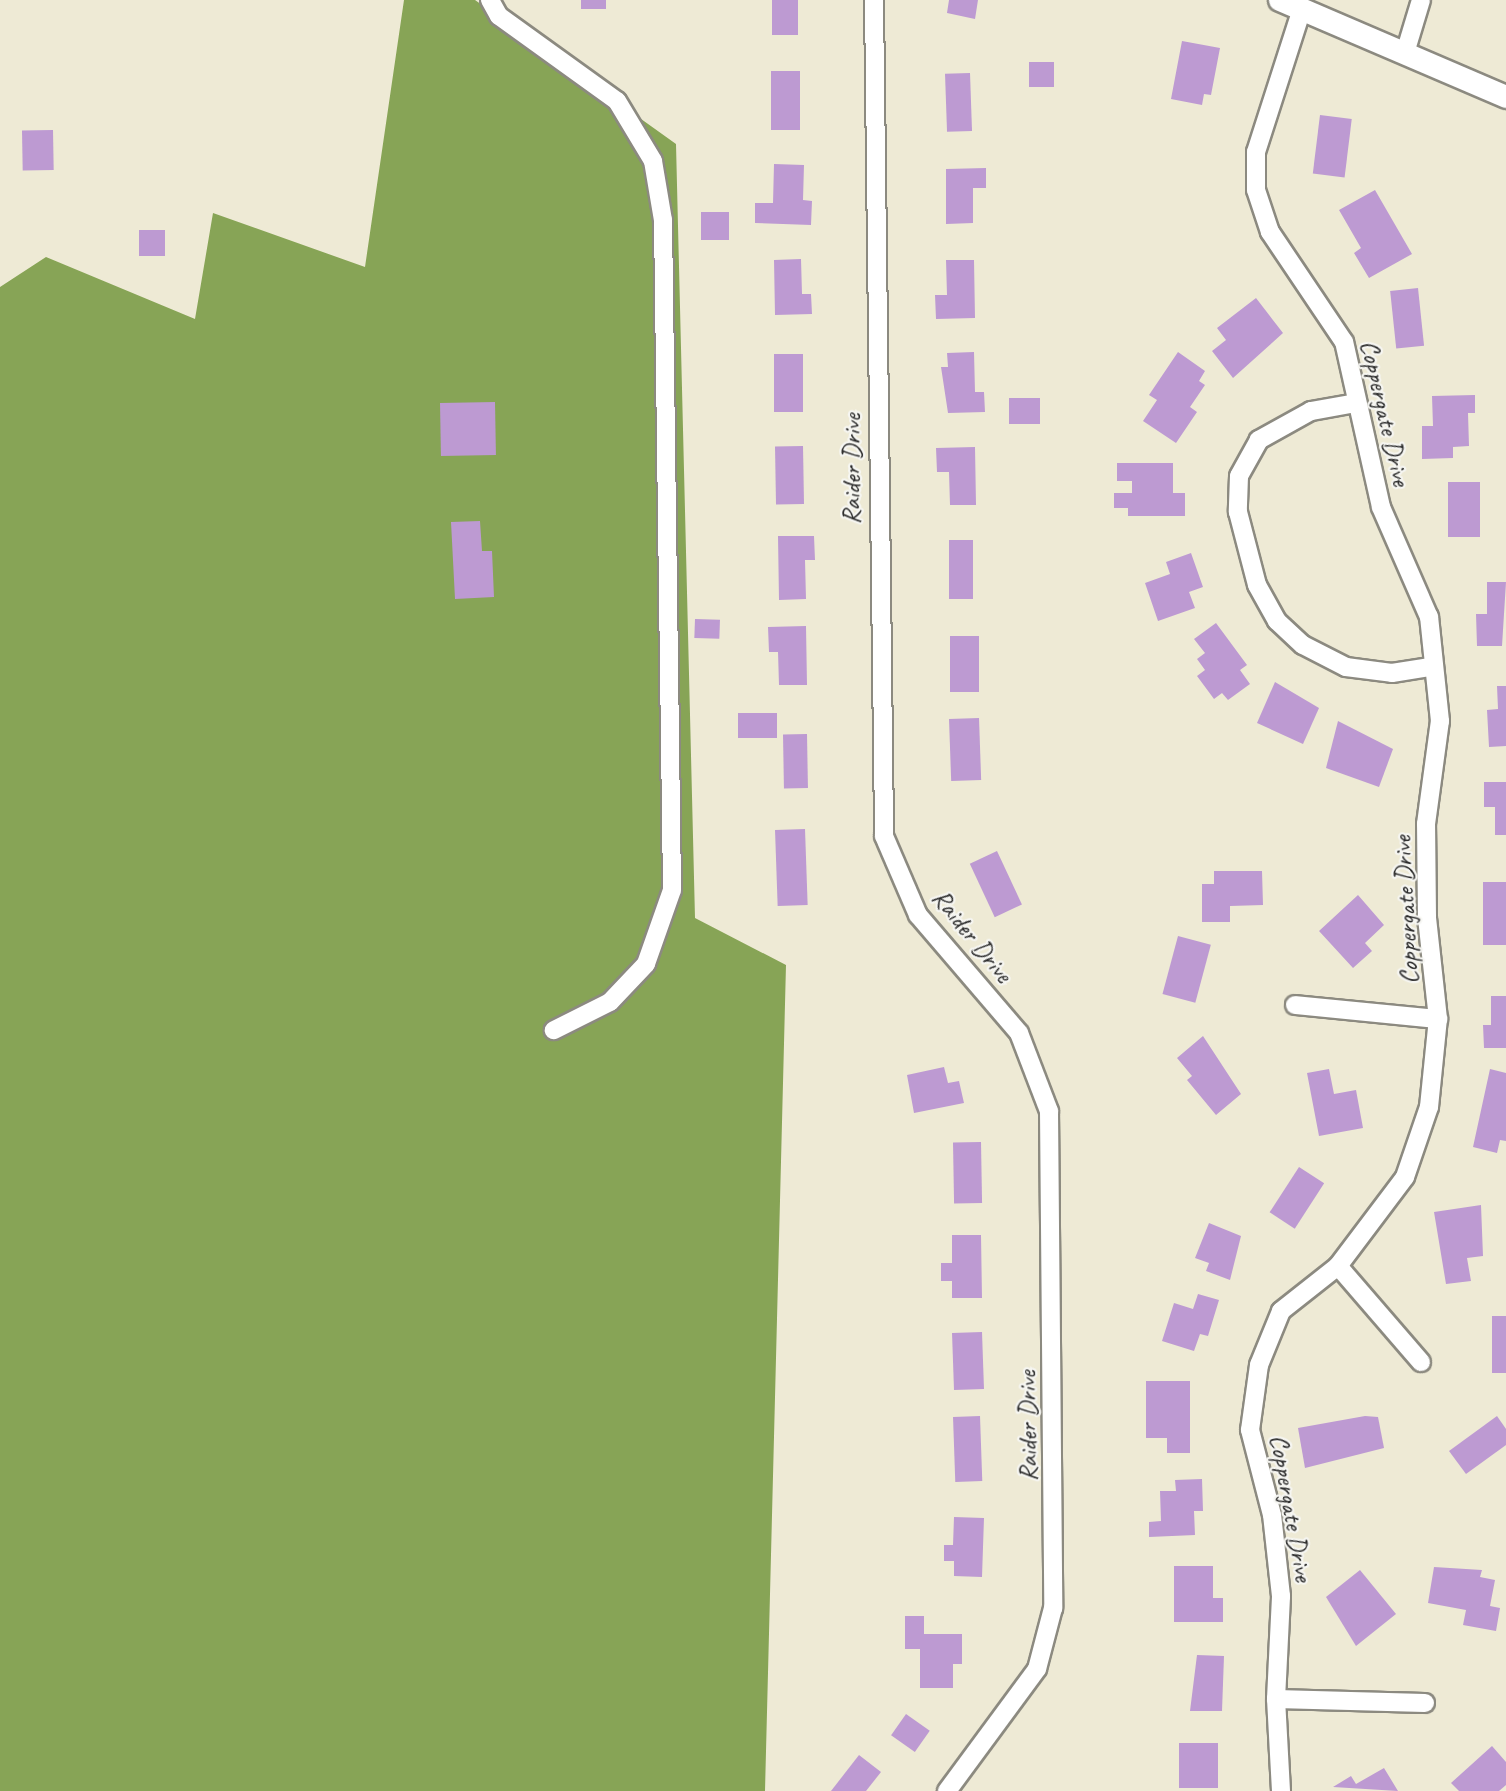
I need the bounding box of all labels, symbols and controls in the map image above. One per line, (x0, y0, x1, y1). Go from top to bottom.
street label: Coppergate Drive (1353, 337, 1417, 489)
street label: Raider Drive (836, 414, 868, 524)
street label: Coppergate Drive (1387, 835, 1425, 985)
street label: Raider Drive (925, 883, 1019, 989)
street label: Raider Drive (1011, 1370, 1045, 1482)
street label: Coppergate Drive (1263, 1432, 1319, 1584)

